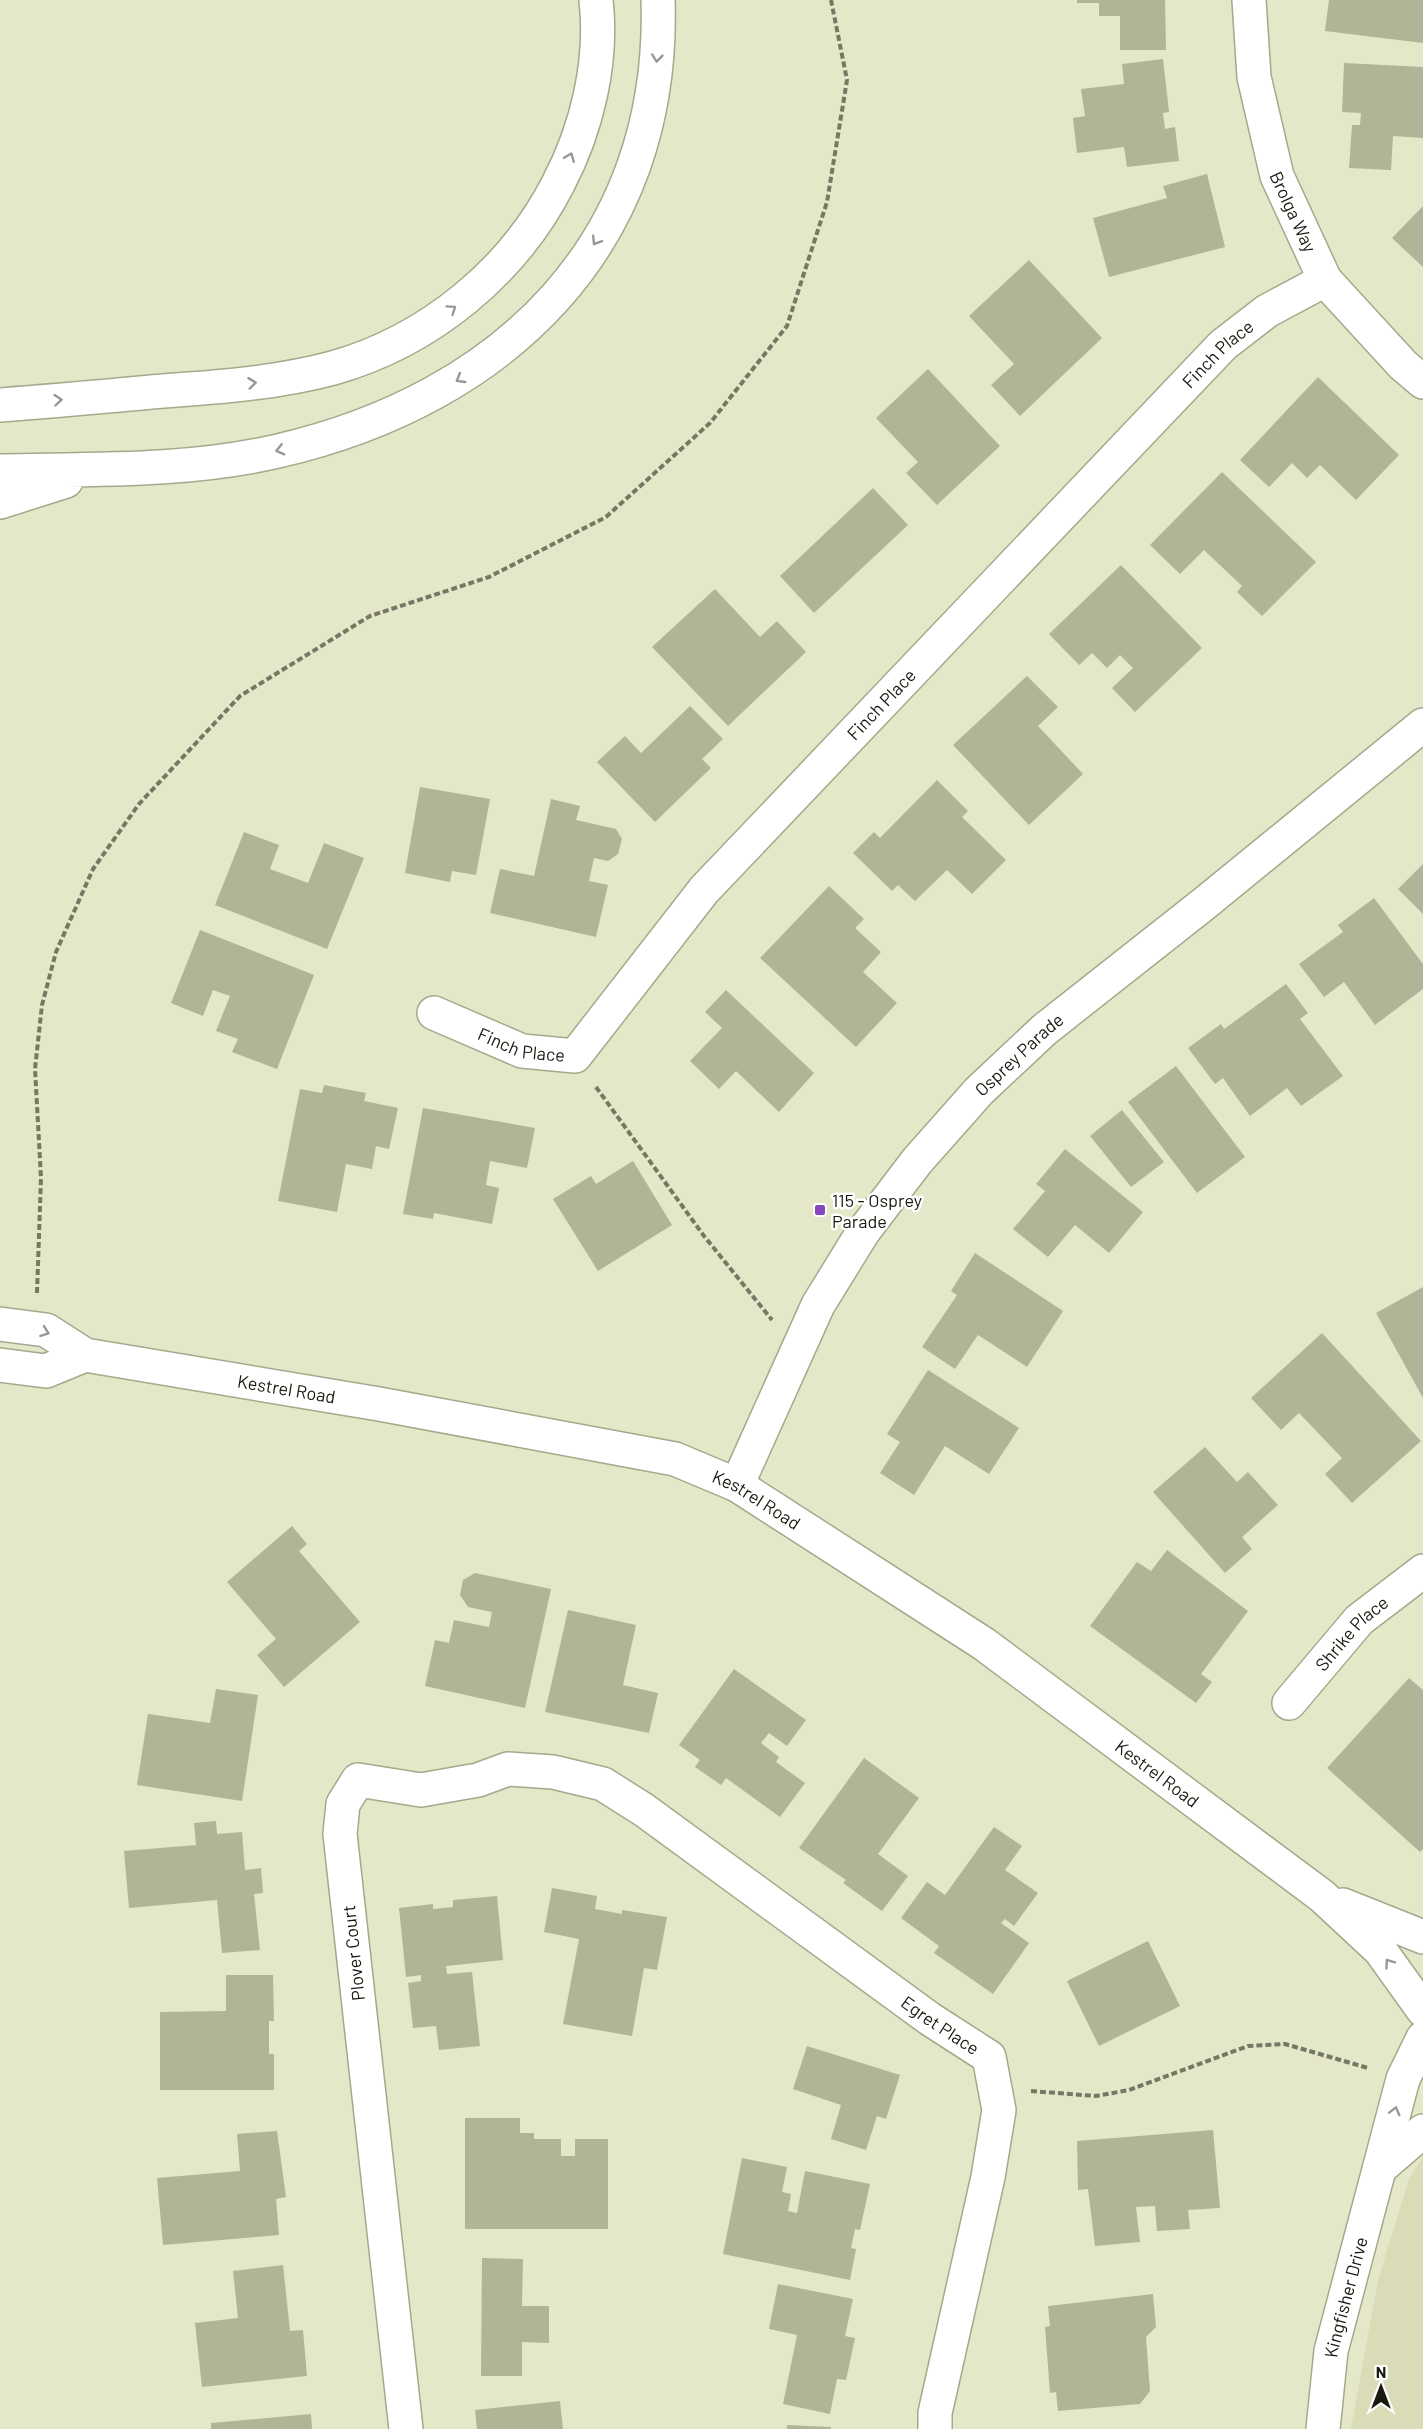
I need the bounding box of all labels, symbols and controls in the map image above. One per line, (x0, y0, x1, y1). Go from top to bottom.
one-way arrow (651, 54, 664, 63)
one-way arrow (563, 152, 575, 163)
street label: Brolga Way (1265, 168, 1322, 255)
one-way arrow (592, 235, 603, 246)
one-way arrow (446, 305, 457, 316)
street label: Finch Place (1177, 315, 1258, 392)
one-way arrow (456, 372, 466, 383)
one-way arrow (248, 377, 257, 390)
one-way arrow (54, 394, 63, 407)
one-way arrow (275, 443, 285, 456)
street label: Finch Place (842, 664, 920, 744)
street label: Osprey Parade (970, 1008, 1068, 1100)
street label: Finch Place (475, 1022, 566, 1066)
place label: 115 - Osprey Parade (832, 1189, 922, 1232)
marker: 115 - Osprey Parade (813, 1203, 827, 1217)
one-way arrow (39, 1324, 50, 1337)
street label: Kestrel Road (236, 1370, 337, 1408)
street label: Kestrel Road (709, 1465, 805, 1534)
street label: Shrike Place (1310, 1591, 1392, 1675)
street label: Kestrel Road (1111, 1735, 1204, 1812)
street label: Plover Court (337, 1904, 369, 2002)
one-way arrow (1385, 1958, 1396, 1969)
street label: Egret Place (897, 1991, 984, 2059)
one-way arrow (1387, 2107, 1400, 2117)
street label: Kingfisher Drive (1319, 2234, 1372, 2359)
north arrow (1351, 2357, 1411, 2417)
text: N (1376, 2362, 1386, 2381)

